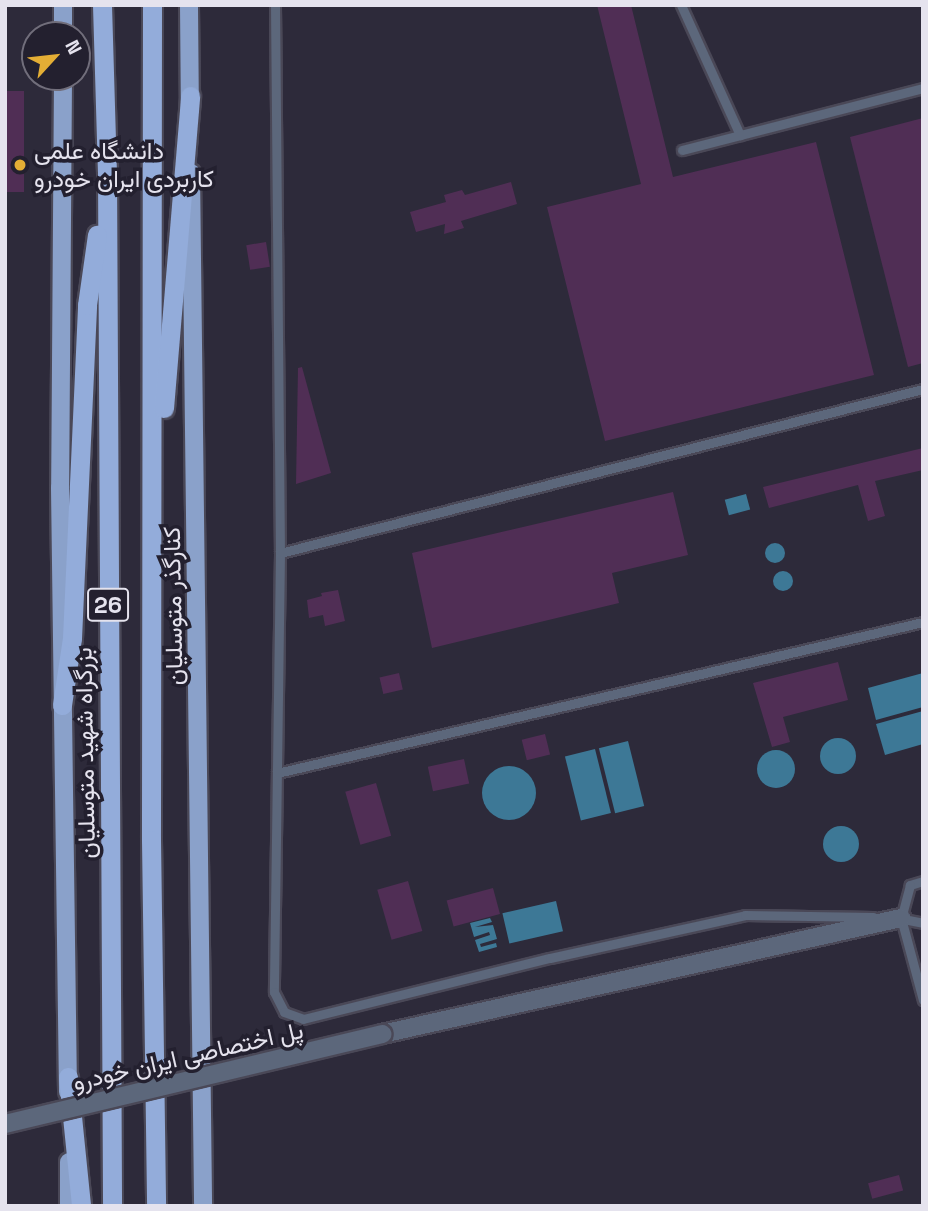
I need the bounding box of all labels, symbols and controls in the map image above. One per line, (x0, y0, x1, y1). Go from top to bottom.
north arrow (21, 21, 91, 91)
text: N (59, 36, 87, 58)
place label: دانشگاه علمی کاربردی ایران خودرو (34, 137, 214, 193)
marker: دانشگاه علمی کاربردی ایران خودرو (12, 157, 28, 173)
street label: کنارگذر متوسلیان (157, 526, 189, 686)
road number: 26 (87, 586, 129, 624)
street label: بزرگراه شهید متوسلیان (69, 647, 101, 859)
street label: پل اختصاصی ایران خودرو (70, 1015, 306, 1097)

